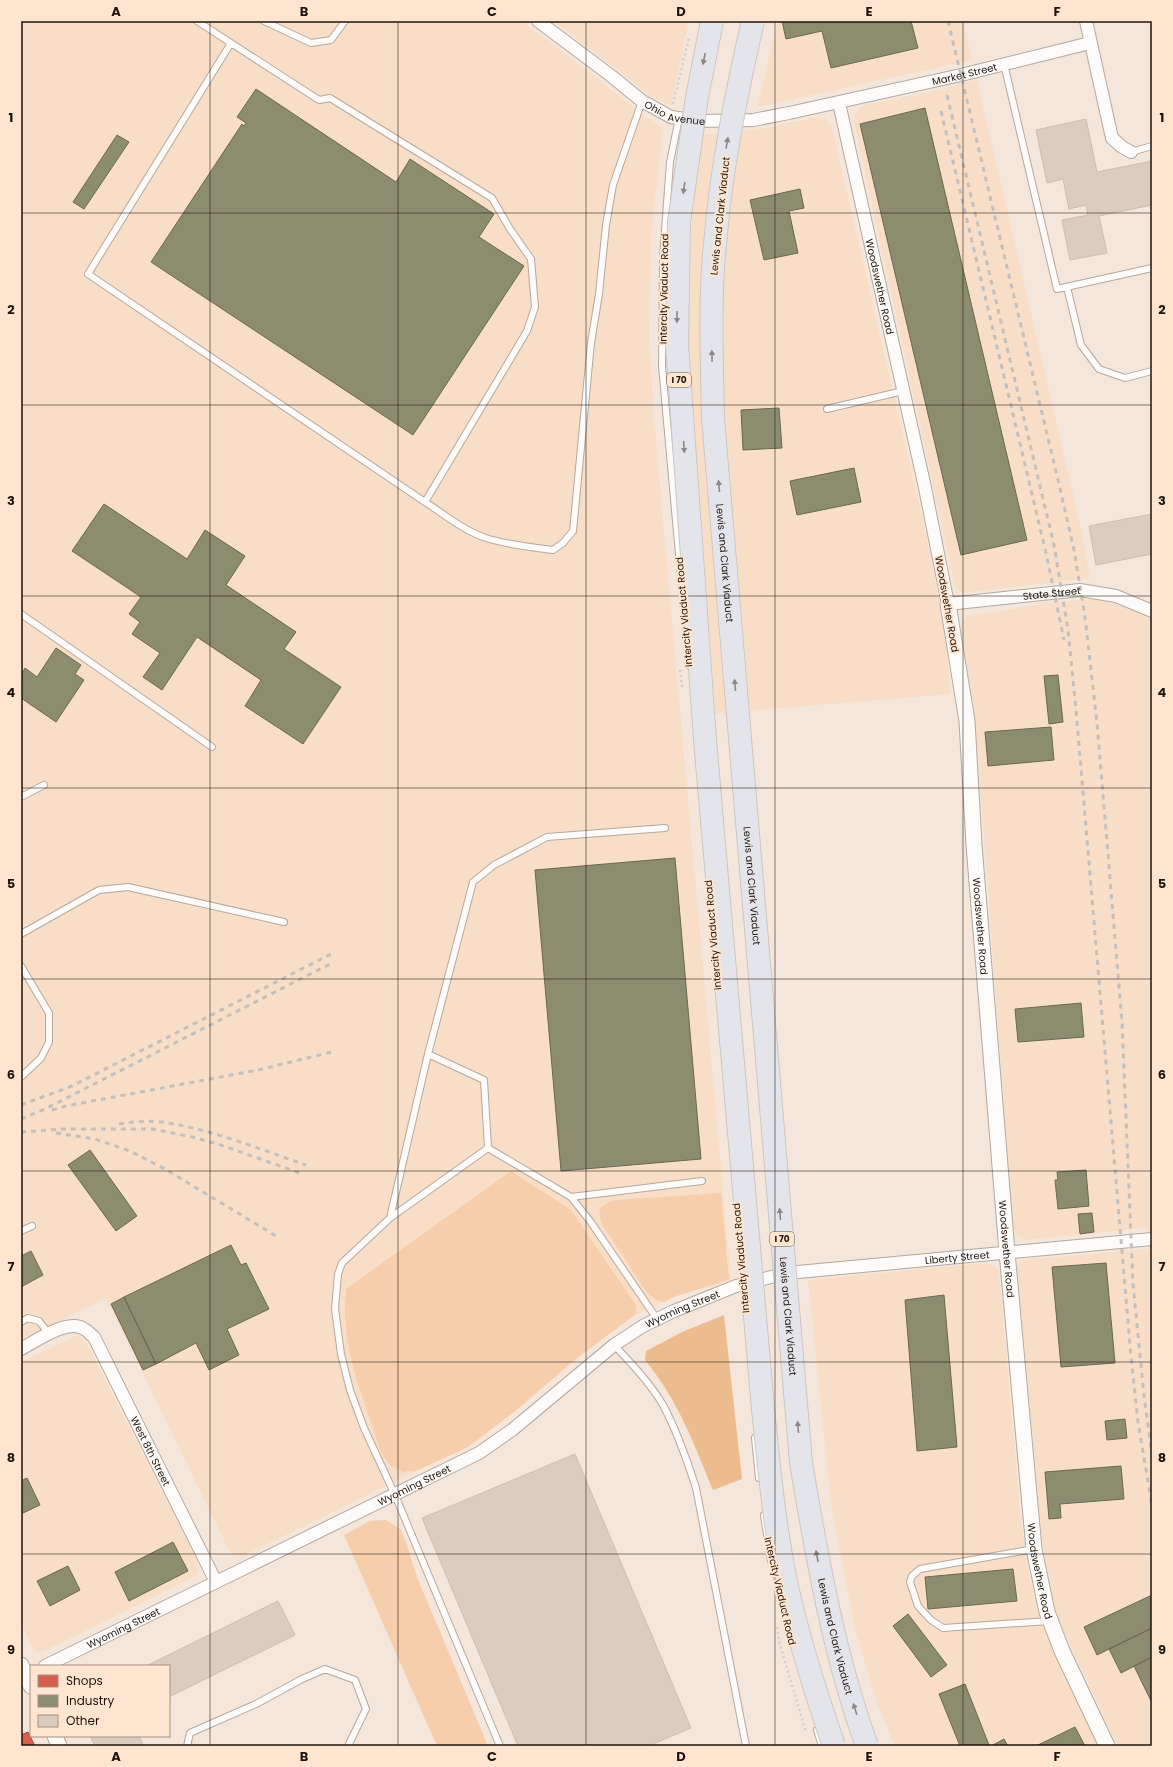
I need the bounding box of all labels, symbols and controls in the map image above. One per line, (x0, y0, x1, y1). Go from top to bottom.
text: A (111, 2, 121, 21)
text: B (300, 2, 309, 21)
text: C (487, 2, 497, 21)
text: D (676, 2, 686, 21)
text: E (865, 2, 873, 21)
text: F (1053, 2, 1061, 21)
one-way arrow (701, 53, 707, 65)
street label: Market Street (931, 59, 999, 89)
street label: Ohio Avenue (642, 96, 705, 129)
text: 1 (9, 108, 13, 127)
text: 1 (1160, 108, 1164, 127)
one-way arrow (725, 137, 731, 149)
street label: Lewis and Clark Viaduct (706, 156, 734, 276)
one-way arrow (681, 182, 687, 194)
street label: Intercity Viaduct Road (656, 234, 672, 344)
street label: Woodswether Road (862, 237, 898, 336)
text: 2 (7, 300, 15, 319)
text: 2 (1158, 300, 1166, 319)
one-way arrow (674, 311, 680, 324)
one-way arrow (709, 349, 715, 362)
road number: I 70 (667, 373, 691, 387)
one-way arrow (681, 441, 688, 453)
one-way arrow (716, 480, 722, 492)
text: 3 (7, 491, 15, 510)
text: 3 (1158, 491, 1166, 510)
street label: Lewis and Clark Viaduct (713, 503, 738, 623)
street label: Woodswether Road (931, 555, 963, 653)
street label: Intercity Viaduct Road (672, 556, 696, 668)
street label: State Street (1022, 582, 1082, 604)
one-way arrow (732, 679, 739, 691)
text: 4 (7, 683, 16, 702)
text: 4 (1158, 683, 1167, 702)
street label: Lewis and Clark Viaduct (740, 826, 765, 946)
text: 5 (7, 874, 15, 893)
text: 5 (1158, 874, 1166, 893)
street label: Woodswether Road (969, 877, 992, 975)
street label: Intercity Viaduct Road (701, 879, 725, 991)
text: 6 (7, 1065, 15, 1084)
text: 6 (1158, 1065, 1166, 1084)
street label: Woodswether Road (995, 1200, 1019, 1298)
street label: Intercity Viaduct Road (729, 1202, 753, 1314)
one-way arrow (776, 1208, 783, 1220)
road number: I 70 (770, 1232, 794, 1246)
street label: Liberty Street (924, 1247, 991, 1268)
street label: Lewis and Clark Viaduct (776, 1256, 801, 1377)
text: 7 (8, 1257, 15, 1276)
text: 7 (1159, 1257, 1166, 1276)
street label: Wyoming Street (642, 1286, 722, 1331)
street label: West 8th Street (127, 1414, 175, 1489)
one-way arrow (794, 1421, 801, 1433)
text: 8 (7, 1448, 15, 1467)
text: 8 (1158, 1448, 1166, 1467)
street label: Wyoming Street (375, 1460, 453, 1509)
street label: Woodswether Road (1024, 1522, 1057, 1621)
street label: Intercity Viaduct Road (760, 1536, 800, 1646)
one-way arrow (814, 1550, 820, 1562)
street label: Lewis and Clark Viaduct (814, 1577, 857, 1697)
street label: Wyoming Street (84, 1603, 163, 1652)
text: 9 (7, 1640, 15, 1659)
text: 9 (1158, 1640, 1166, 1659)
legend (30, 1665, 170, 1737)
text: Shops (66, 1672, 103, 1689)
text: Industry (66, 1692, 115, 1709)
one-way arrow (852, 1703, 858, 1715)
text: Other (66, 1712, 100, 1729)
text: A (111, 1747, 121, 1766)
text: B (300, 1747, 309, 1766)
text: C (487, 1747, 497, 1766)
text: D (676, 1747, 686, 1766)
text: E (865, 1747, 873, 1766)
text: F (1053, 1747, 1061, 1766)

